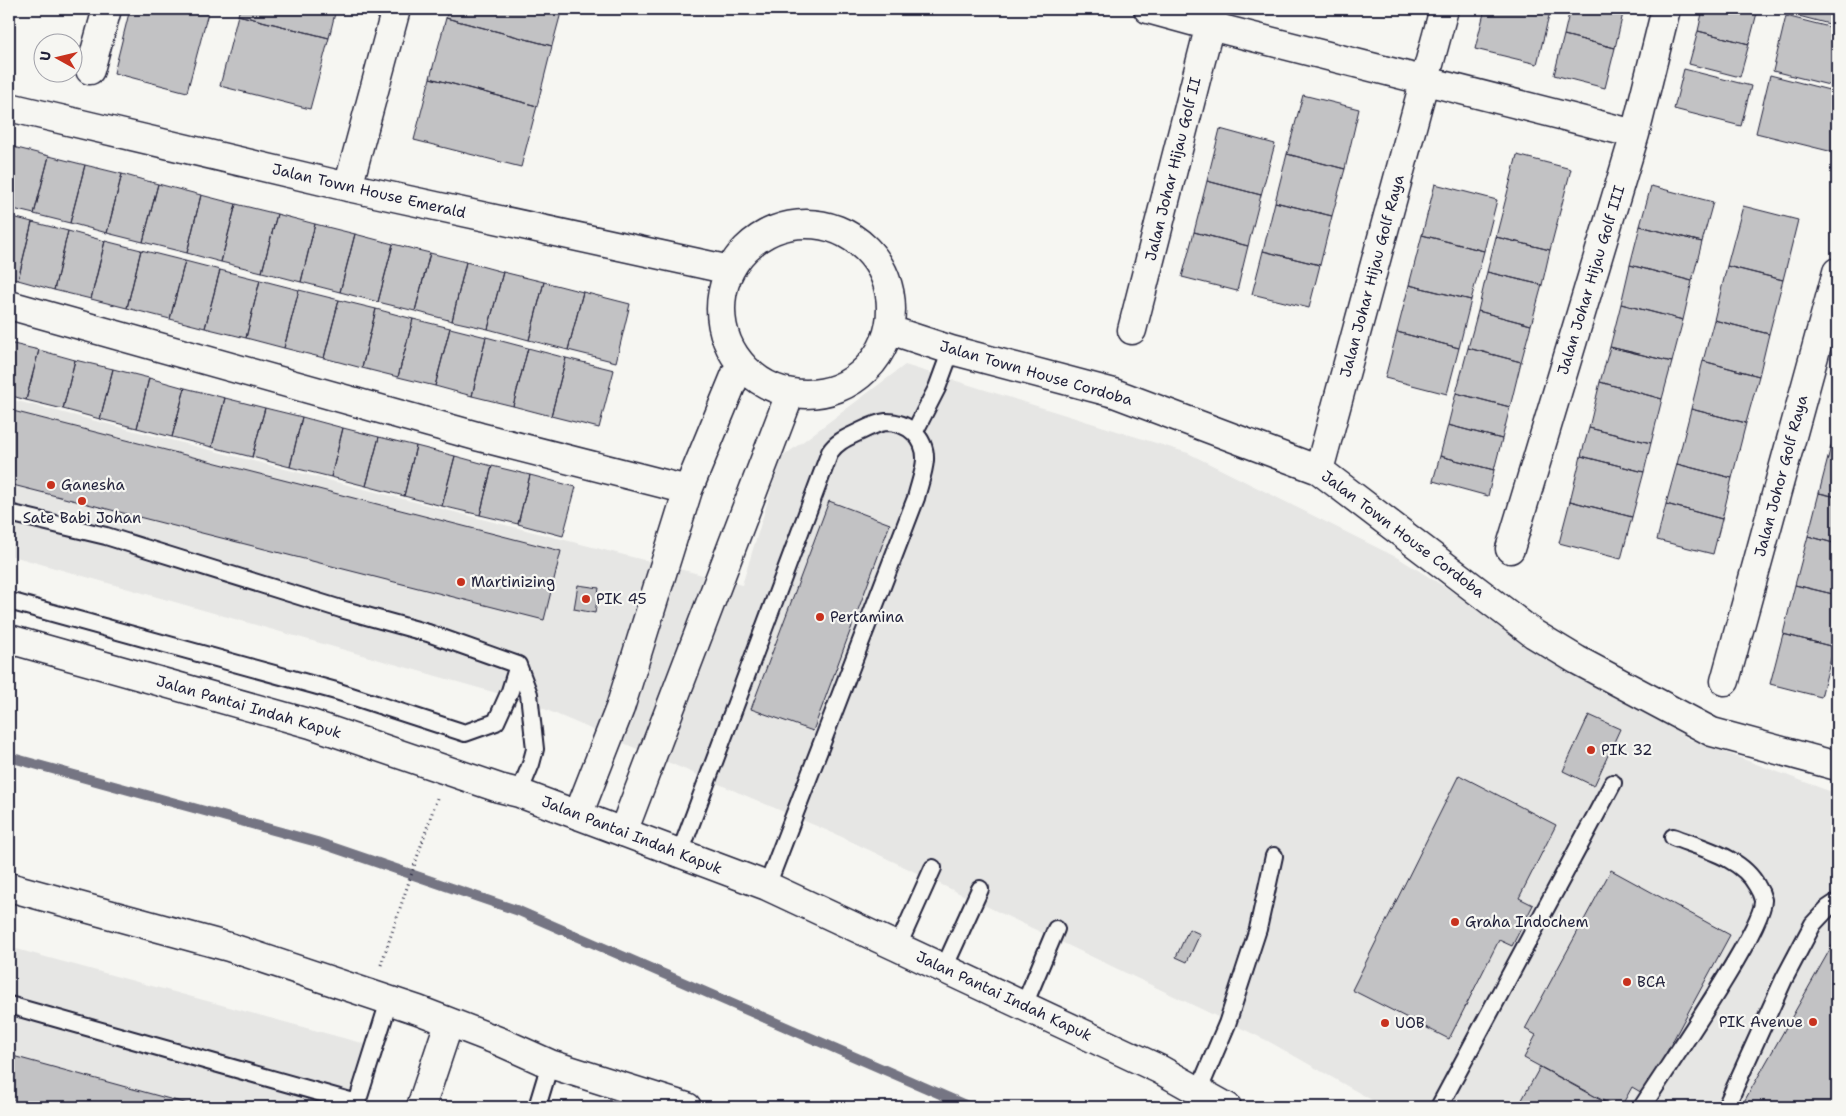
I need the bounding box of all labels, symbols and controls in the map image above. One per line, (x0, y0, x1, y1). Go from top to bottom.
north arrow (32, 32, 82, 82)
text: U (36, 50, 55, 62)
street label: Jalan Johar Hijau Golf II (1140, 75, 1206, 263)
street label: Jalan Town House Emerald (270, 159, 468, 223)
street label: Jalan Johar Hijau Golf Raya (1335, 172, 1409, 379)
street label: Jalan Johar Hijau Golf III (1553, 183, 1629, 377)
street label: Jalan Town House Cordoba (937, 336, 1135, 410)
street label: Jalan Johor Golf Raya (1750, 392, 1812, 559)
street label: Jalan Town House Cordoba (1317, 466, 1489, 602)
place label: Ganesha (61, 475, 125, 495)
marker: Ganesha (45, 479, 57, 491)
marker: Sate Babi Johan (76, 495, 88, 507)
place label: Sate Babi Johan (23, 508, 141, 528)
place label: Martinizing (471, 572, 555, 592)
marker: Martinizing (455, 576, 467, 588)
place label: PIK 45 (596, 589, 647, 609)
marker: PIK 45 (580, 593, 592, 605)
place label: Pertamina (830, 607, 904, 627)
marker: Pertamina (814, 611, 826, 623)
street label: Jalan Pantai Indah Kapuk (154, 671, 344, 743)
place label: PIK 32 (1601, 740, 1652, 760)
marker: PIK 32 (1585, 744, 1597, 756)
street label: Jalan Pantai Indah Kapuk (539, 791, 725, 879)
place label: Graha Indochem (1465, 912, 1589, 932)
marker: Graha Indochem (1449, 916, 1461, 928)
street label: Jalan Pantai Indah Kapuk (913, 946, 1095, 1046)
place label: BCA (1637, 972, 1666, 992)
marker: BCA (1621, 976, 1633, 988)
place label: PIK Avenue (1719, 1012, 1803, 1032)
place label: UOB (1395, 1013, 1425, 1033)
marker: PIK Avenue (1807, 1016, 1819, 1028)
marker: UOB (1379, 1017, 1391, 1029)

